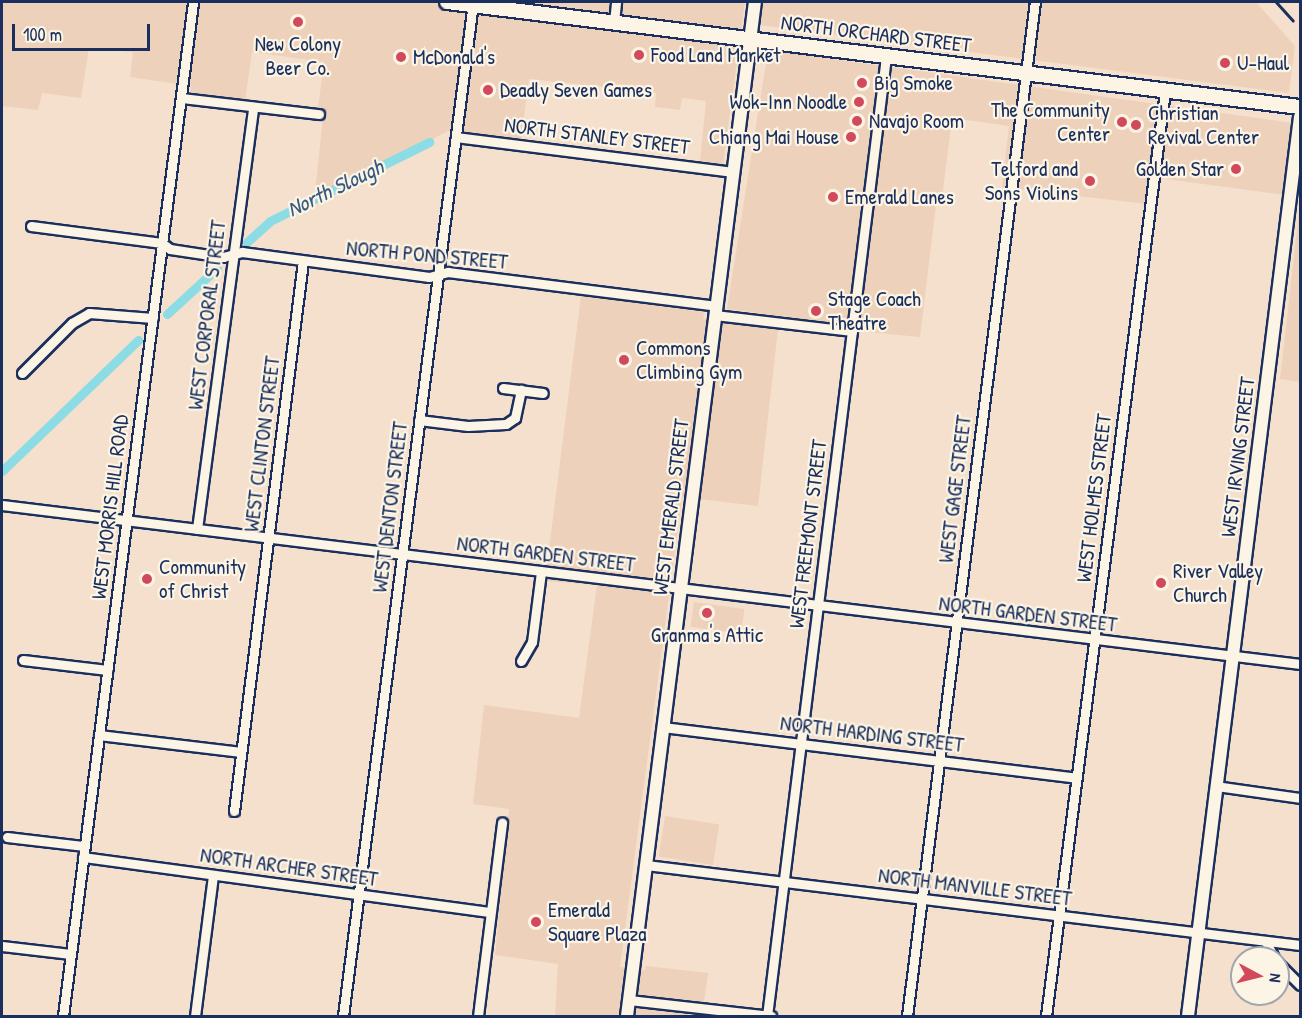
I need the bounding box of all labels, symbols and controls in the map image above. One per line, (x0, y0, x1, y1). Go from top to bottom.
street label: NORTH ORCHARD STREET (779, 10, 973, 58)
scale bar (15, 12, 153, 50)
marker: New Colony Beer Co. (291, 15, 305, 29)
text: 100 m (23, 22, 62, 47)
place label: New Colony Beer Co. (255, 31, 341, 81)
place label: Food Land Market (651, 42, 780, 68)
place label: McDonald's (413, 44, 495, 70)
marker: Food Land Market (632, 48, 646, 62)
marker: McDonald's (394, 50, 408, 64)
place label: U-Haul (1237, 50, 1289, 76)
marker: U-Haul (1218, 56, 1232, 70)
place label: Big Smoke (874, 70, 953, 96)
marker: Big Smoke (855, 76, 869, 90)
place label: Deadly Seven Games (500, 77, 652, 103)
marker: Deadly Seven Games (481, 83, 495, 97)
place label: Wok-Inn Noodle (729, 89, 847, 115)
marker: Wok-Inn Noodle (852, 95, 866, 109)
place label: The Community Center (991, 97, 1110, 147)
place label: Christian Revival Center (1148, 100, 1259, 150)
place label: Navajo Room (869, 108, 964, 134)
street label: NORTH STANLEY STREET (503, 112, 691, 160)
marker: Navajo Room (850, 114, 864, 128)
marker: The Community Center (1115, 115, 1129, 129)
marker: Christian Revival Center (1129, 118, 1143, 132)
place label: Chiang Mai House (709, 124, 839, 150)
marker: Chiang Mai House (844, 130, 858, 144)
water label: North Slough (283, 153, 387, 223)
place label: Telford and Sons Violins (985, 156, 1078, 206)
place label: Golden Star (1136, 156, 1224, 182)
marker: Golden Star (1229, 162, 1243, 176)
marker: Telford and Sons Violins (1083, 174, 1097, 188)
place label: Emerald Lanes (845, 184, 954, 210)
marker: Emerald Lanes (826, 190, 840, 204)
street label: WEST CORPORAL STREET (183, 219, 231, 411)
street label: NORTH POND STREET (345, 235, 509, 275)
place label: Stage Coach Theatre (828, 286, 921, 336)
marker: Stage Coach Theatre (809, 304, 823, 318)
place label: Commons Climbing Gym (636, 335, 742, 385)
marker: Commons Climbing Gym (617, 353, 631, 367)
street label: WEST CLINTON STREET (239, 355, 285, 533)
street label: WEST IRVING STREET (1216, 375, 1260, 539)
street label: WEST HOLMES STREET (1071, 412, 1117, 584)
street label: WEST MORRIS HILL ROAD (86, 413, 134, 601)
street label: WEST GAGE STREET (933, 414, 977, 564)
street label: WEST EMERALD STREET (648, 417, 694, 597)
street label: WEST DENTON STREET (367, 420, 413, 594)
street label: WEST FREEMONT STREET (784, 438, 832, 630)
street label: NORTH GARDEN STREET (455, 531, 637, 577)
place label: Community of Christ (159, 554, 246, 604)
place label: River Valley Church (1173, 558, 1263, 608)
marker: Community of Christ (140, 572, 154, 586)
marker: River Valley Church (1154, 576, 1168, 590)
street label: NORTH GARDEN STREET (937, 591, 1119, 637)
marker: Granma's Attic (700, 606, 714, 620)
place label: Granma's Attic (651, 622, 763, 648)
street label: NORTH HARDING STREET (779, 710, 965, 758)
street label: NORTH ARCHER STREET (199, 842, 379, 892)
street label: NORTH MANVILLE STREET (877, 863, 1073, 911)
place label: Emerald Square Plaza (548, 897, 646, 947)
marker: Emerald Square Plaza (529, 915, 543, 929)
north arrow (1230, 946, 1290, 1006)
text: N (1264, 972, 1287, 984)

